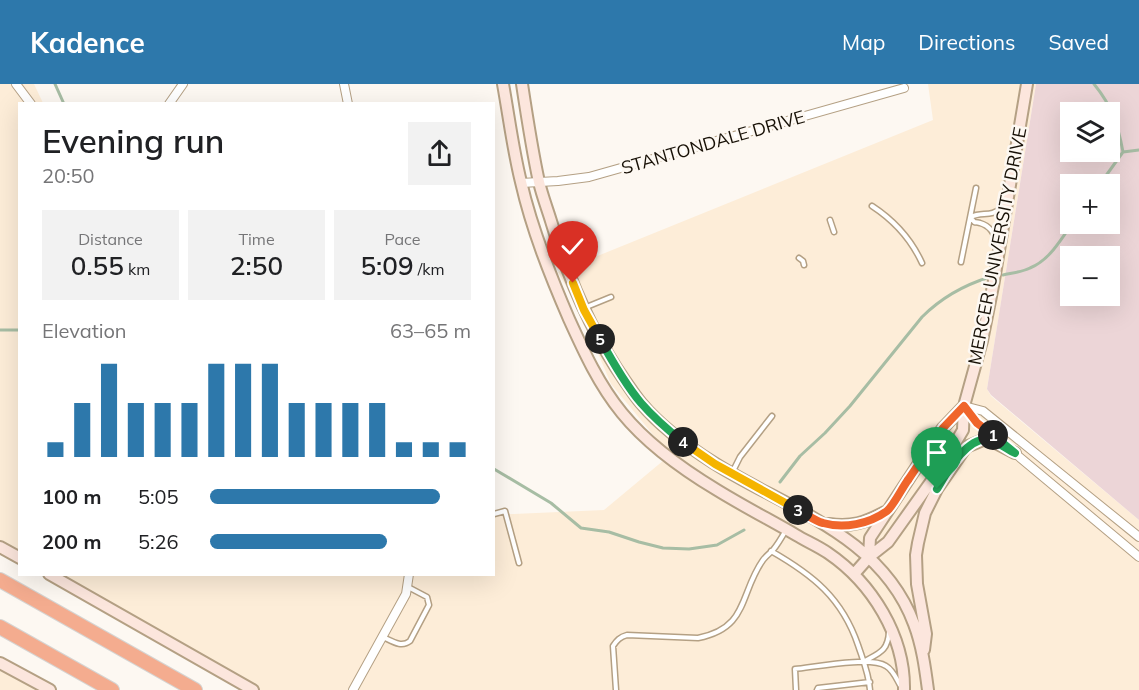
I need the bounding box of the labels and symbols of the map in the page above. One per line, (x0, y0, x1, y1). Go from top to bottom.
street label: STANTONDALE DRIVE (619, 105, 807, 179)
street label: MERCER UNIVERSITY DRIVE (963, 125, 1031, 367)
pin (547, 221, 598, 283)
pin: 5 (585, 324, 615, 354)
pin: 1 (978, 420, 1008, 450)
pin: 4 (668, 427, 698, 457)
pin (911, 427, 962, 489)
pin: 3 (783, 495, 813, 525)

